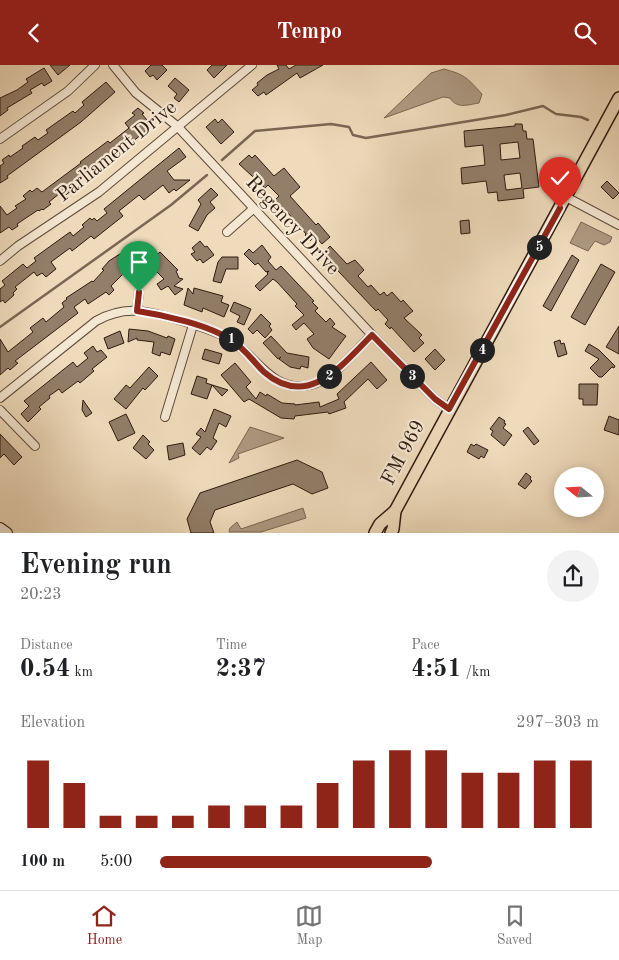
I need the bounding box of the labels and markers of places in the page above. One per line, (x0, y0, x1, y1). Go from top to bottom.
pin (539, 157, 581, 208)
pin: 5 (526, 235, 552, 259)
pin (118, 241, 160, 292)
pin: 1 (218, 327, 244, 351)
pin: 4 (470, 337, 494, 363)
pin: 2 (316, 363, 342, 389)
pin: 3 (400, 363, 424, 389)

